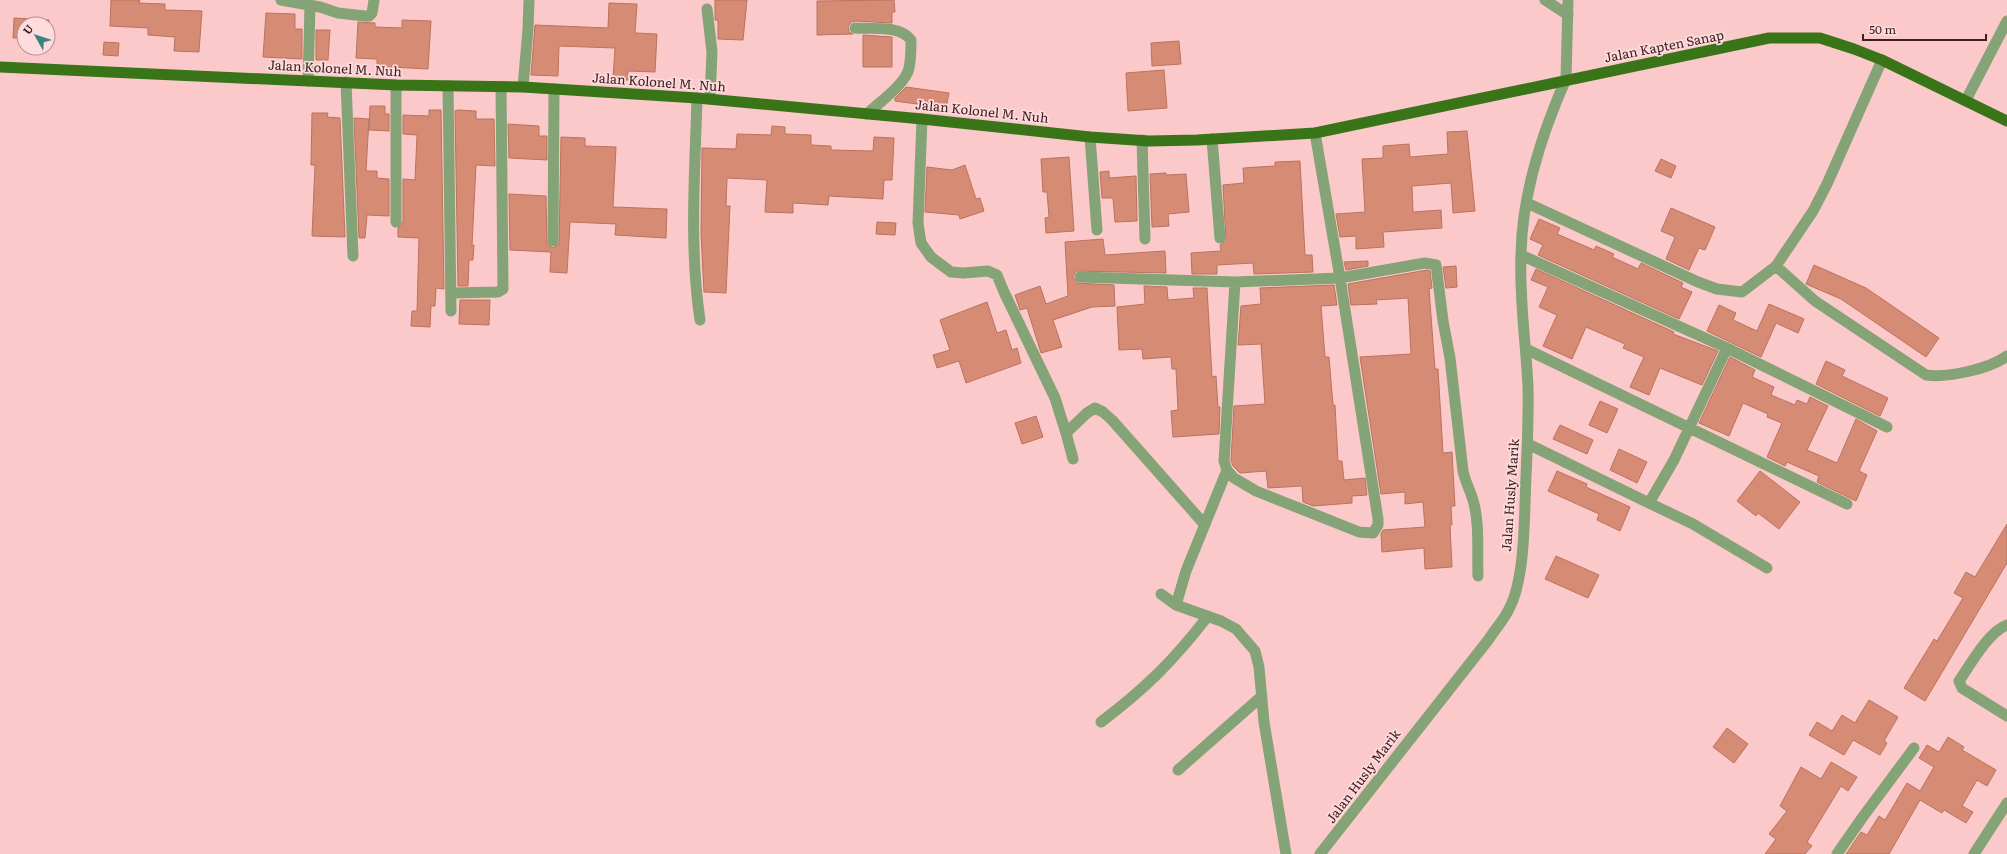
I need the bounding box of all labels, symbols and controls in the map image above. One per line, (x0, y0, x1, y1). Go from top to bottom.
north arrow (16, 16, 56, 56)
scale bar (1863, 16, 1986, 42)
text: U (19, 20, 37, 37)
text: 50 m (1869, 20, 1896, 38)
street label: Jalan Kapten Sanap (1602, 25, 1725, 66)
street label: Jalan Kolonel M. Nuh (268, 55, 403, 81)
street label: Jalan Kolonel M. Nuh (592, 67, 727, 96)
street label: Jalan Kolonel M. Nuh (914, 94, 1050, 127)
street label: Jalan Husly Marik (1496, 437, 1523, 552)
street label: Jalan Husly Marik (1321, 724, 1405, 827)

